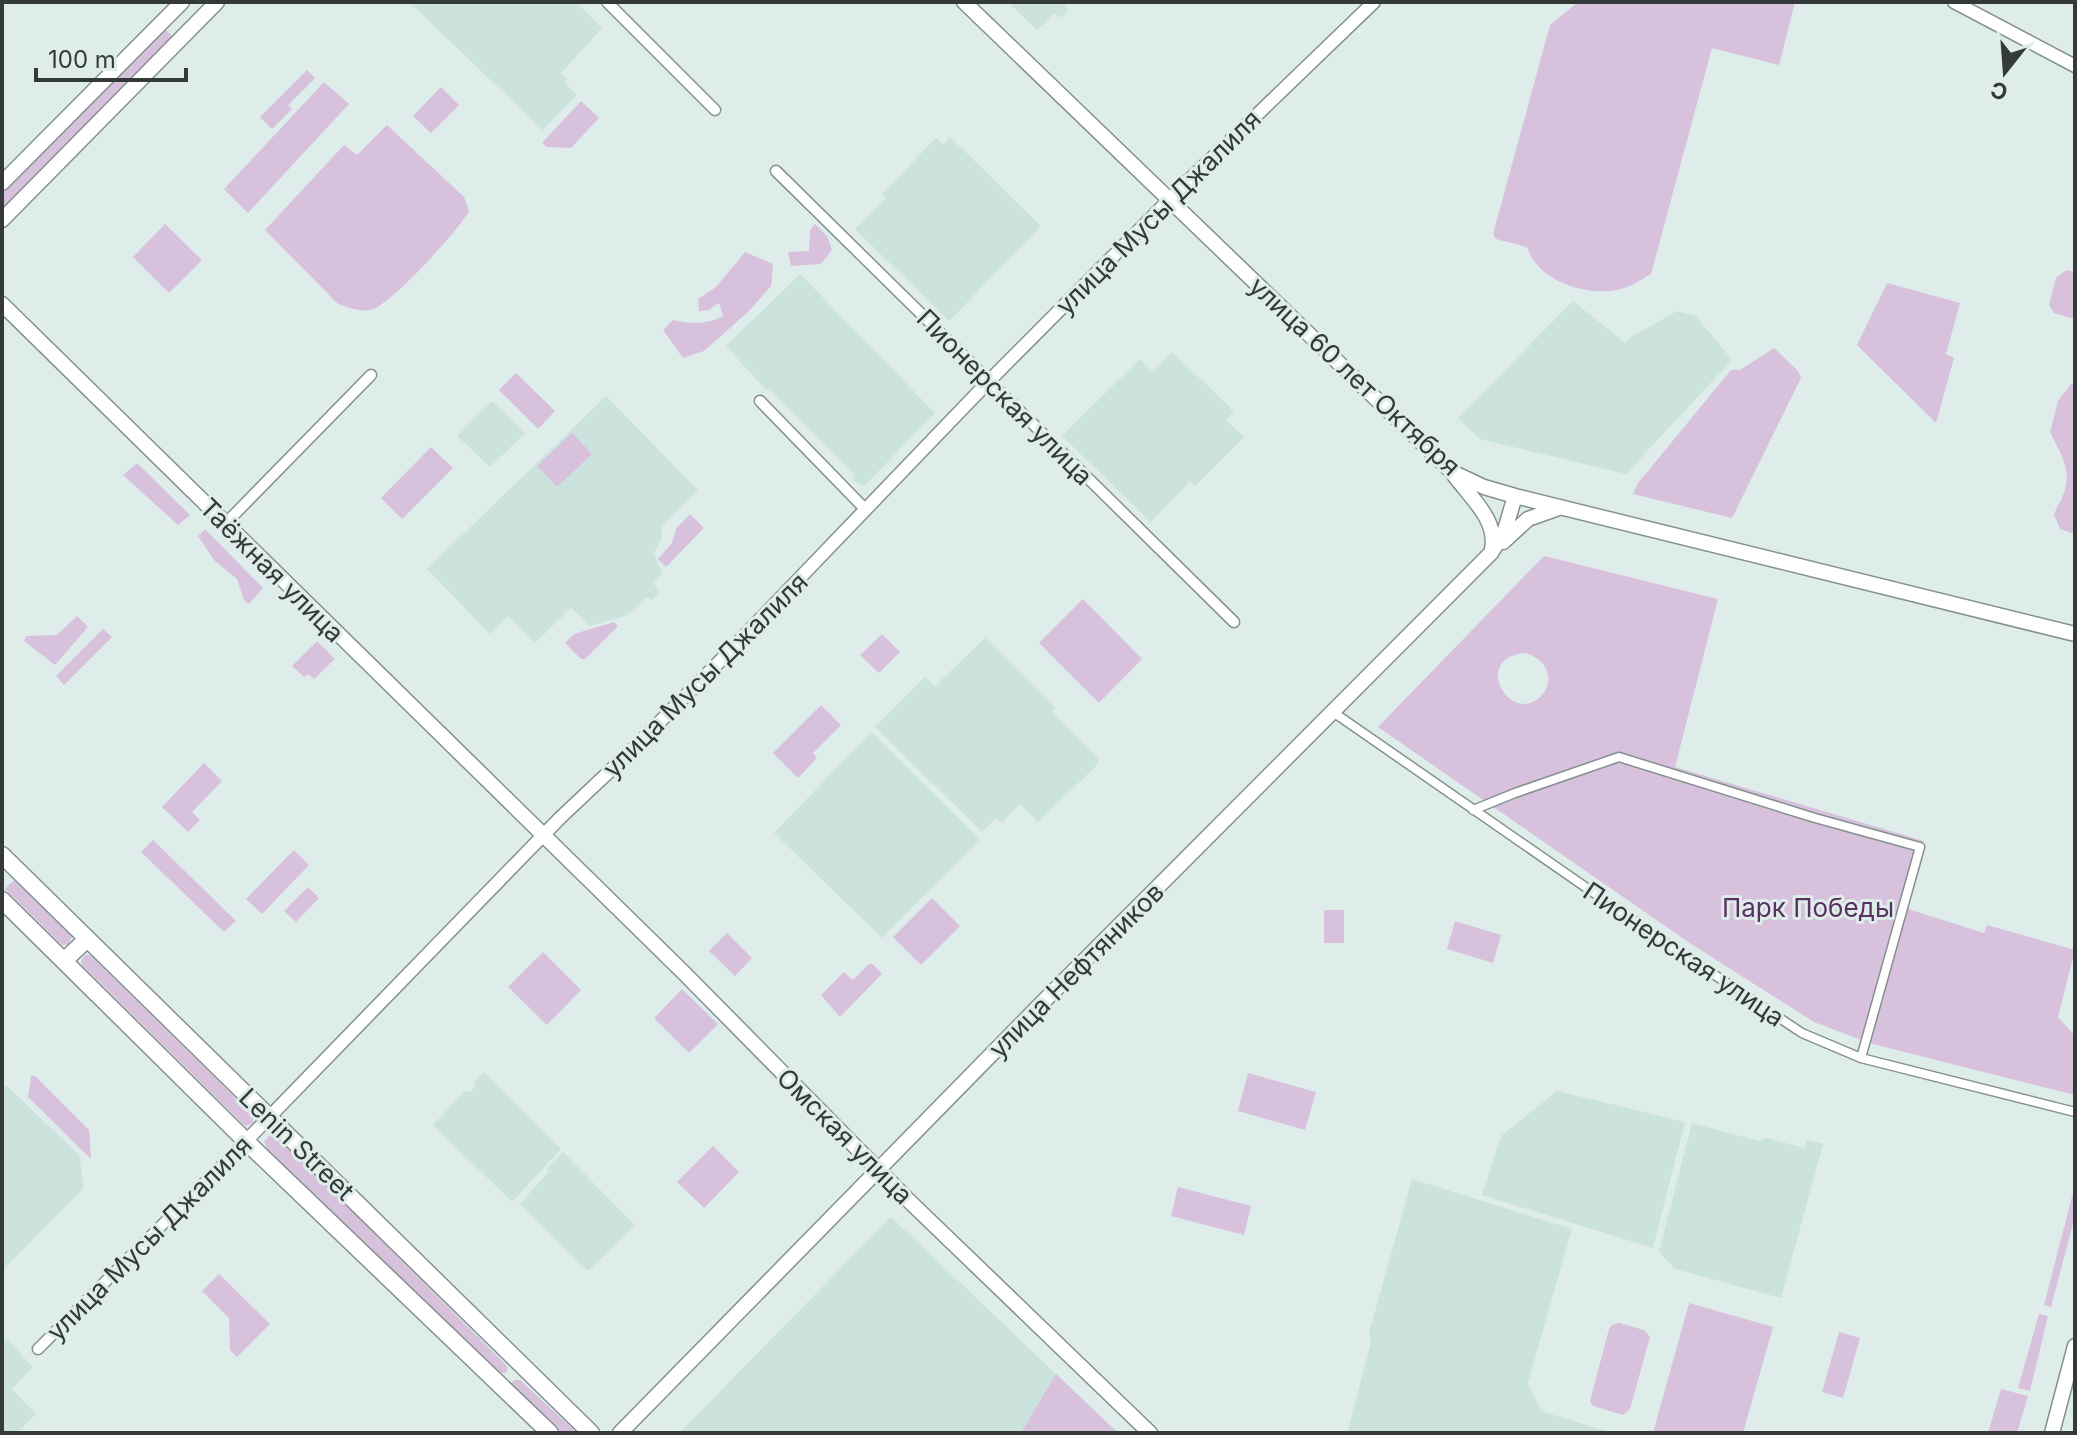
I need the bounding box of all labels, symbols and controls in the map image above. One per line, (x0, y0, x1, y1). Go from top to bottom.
scale bar (36, 32, 186, 82)
north arrow (1965, 32, 2045, 112)
text: 100 m (48, 45, 116, 74)
text: С (1988, 76, 2011, 106)
street label: улица Мусы Джалиля (1049, 103, 1267, 321)
street label: улица 60 лет Октября (1243, 270, 1467, 482)
street label: Пионерская улица (911, 303, 1099, 491)
street label: Таёжная улица (194, 492, 350, 648)
street label: улица Мусы Джалиля (596, 566, 814, 784)
street label: Пионерская улица (1578, 875, 1790, 1033)
street label: улица Нефтяников (982, 876, 1170, 1064)
park label: Парк Победы (1722, 892, 1894, 923)
street label: Омская улица (771, 1062, 919, 1210)
street label: Lenin Street (233, 1082, 361, 1206)
street label: улица Мусы Джалиля (40, 1129, 258, 1347)

